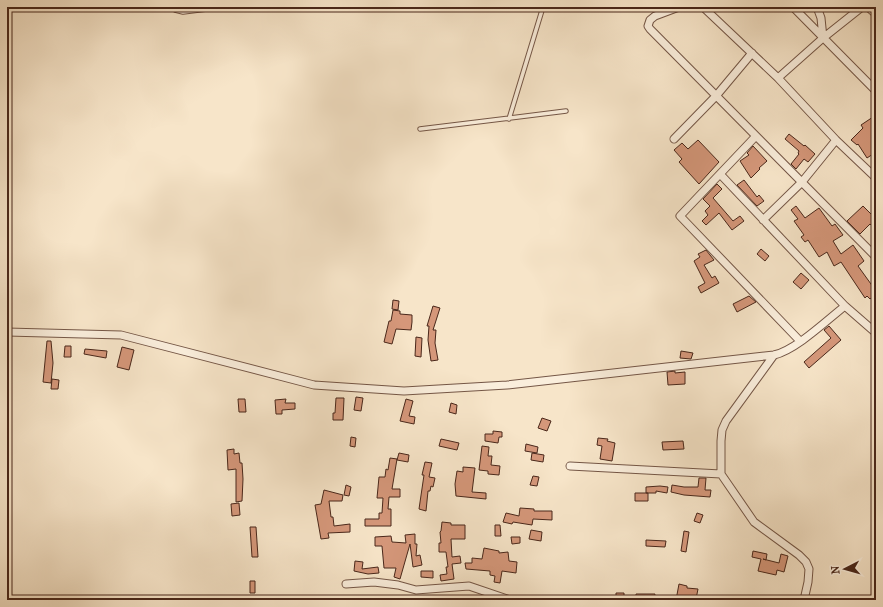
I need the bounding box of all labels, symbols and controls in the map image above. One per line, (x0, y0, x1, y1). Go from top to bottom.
north arrow (825, 549, 865, 589)
text: N (829, 565, 842, 575)

